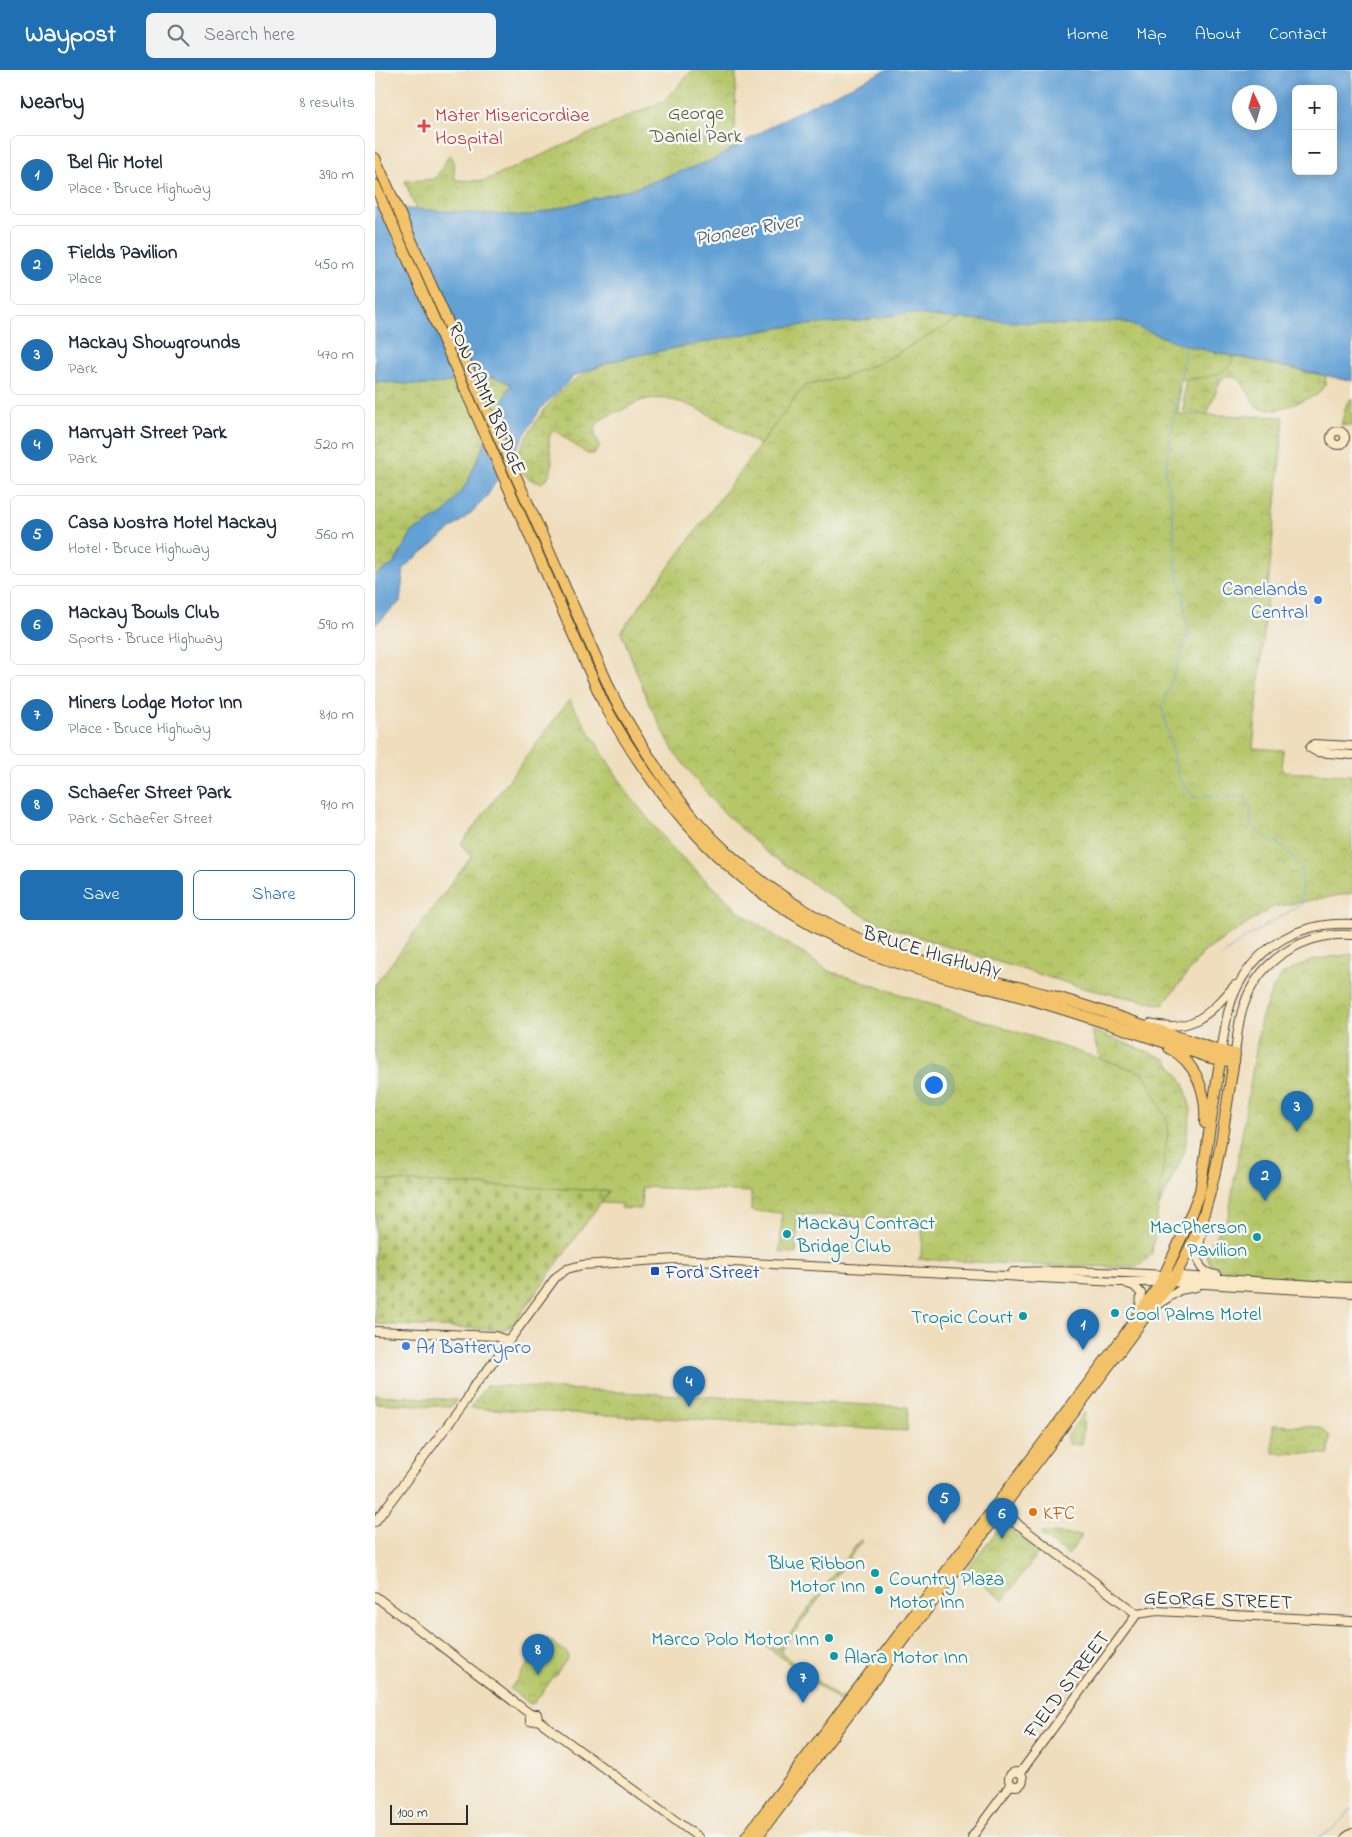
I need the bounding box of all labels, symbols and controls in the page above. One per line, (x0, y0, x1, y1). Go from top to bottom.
search box (146, 13, 496, 58)
text: Waypost (25, 18, 116, 53)
icon: search (164, 21, 192, 49)
text: Search here (204, 22, 295, 49)
text: Home (1067, 22, 1108, 48)
text: Map (1136, 22, 1167, 48)
text: About (1195, 22, 1241, 48)
text: Contact (1269, 22, 1327, 48)
north arrow (1232, 85, 1277, 130)
map controls (1292, 85, 1337, 175)
button: + (1292, 85, 1337, 130)
text: Nearby (20, 88, 84, 118)
text: 8 results (299, 91, 355, 115)
park label: George Daniel Park (649, 100, 742, 152)
place label: Mater Misericordiae Hospital (435, 102, 590, 154)
marker: Mater Misericordiae Hospital (417, 119, 431, 133)
button: − (1292, 130, 1337, 175)
text: Bel Air Motel (68, 150, 163, 177)
text: 1 (34, 163, 40, 187)
text: 390 m (319, 163, 354, 187)
text: Place · Bruce Highway (68, 177, 211, 201)
water label: Pioneer River (692, 207, 805, 255)
text: Fields Pavilion (68, 240, 177, 267)
text: 2 (33, 253, 41, 277)
text: 450 m (315, 253, 354, 277)
text: Place (68, 267, 102, 291)
street label: RON CAMM BRIDGE (439, 318, 532, 480)
text: Mackay Showgrounds (68, 330, 241, 357)
text: 3 (34, 343, 40, 367)
text: 470 m (317, 343, 354, 367)
text: Park (68, 357, 97, 381)
text: Marryatt Street Park (68, 420, 227, 447)
text: 4 (34, 433, 40, 457)
text: 520 m (314, 433, 354, 457)
text: Park (68, 447, 97, 471)
text: Casa Nostra Motel Mackay (68, 510, 277, 537)
text: 5 (32, 523, 42, 547)
text: 560 m (314, 523, 354, 547)
text: Hotel · Bruce Highway (68, 537, 210, 561)
place label: Canelands Central (1222, 576, 1308, 628)
marker: Canelands Central (1312, 594, 1324, 606)
text: Mackay Bowls Club (68, 600, 219, 627)
text: 6 (33, 613, 41, 637)
text: 590 m (317, 613, 354, 637)
text: Sports · Bruce Highway (68, 627, 223, 651)
text: Miners Lodge Motor Inn (68, 690, 242, 717)
text: 7 (34, 703, 40, 727)
text: 810 m (320, 703, 354, 727)
text: Place · Bruce Highway (68, 717, 211, 741)
text: Schaefer Street Park (68, 780, 231, 807)
text: 8 (34, 793, 40, 817)
text: 910 m (321, 793, 354, 817)
text: Park · Schaefer Street (68, 807, 213, 831)
button: Save (20, 870, 183, 920)
button: Share (193, 870, 355, 920)
street label: BRUCE HIGHWAY (858, 919, 1004, 989)
your location (921, 1072, 947, 1098)
pin: 3 (1281, 1091, 1313, 1132)
pin: 2 (1249, 1160, 1281, 1201)
place label: Mackay Contract Bridge Club (796, 1210, 935, 1263)
place label: MacPherson Pavilion (1150, 1214, 1247, 1266)
marker: Mackay Contract Bridge Club (781, 1228, 793, 1240)
marker: MacPherson Pavilion (1251, 1231, 1263, 1243)
place label: Ford Street (664, 1259, 760, 1288)
marker: Ford Street (649, 1265, 661, 1277)
place label: Cool Palms Motel (1125, 1301, 1261, 1330)
place label: Tropic Court (911, 1304, 1013, 1333)
marker: Cool Palms Motel (1109, 1307, 1121, 1319)
pin: 1 (1067, 1309, 1099, 1350)
marker: Tropic Court (1017, 1310, 1029, 1322)
place label: A1 Batterypro (416, 1334, 531, 1363)
marker: A1 Batterypro (400, 1340, 412, 1352)
pin: 4 (673, 1366, 705, 1407)
pin: 5 (928, 1483, 960, 1524)
pin: 6 (986, 1498, 1018, 1539)
place label: KFC (1043, 1500, 1075, 1529)
marker: KFC (1027, 1506, 1039, 1518)
place label: Blue Ribbon Motor Inn (768, 1550, 865, 1602)
place label: Country Plaza Motor Inn (889, 1566, 1004, 1618)
marker: Blue Ribbon Motor Inn (869, 1567, 881, 1579)
marker: Country Plaza Motor Inn (873, 1584, 885, 1596)
street label: GEORGE STREET (1143, 1584, 1293, 1619)
place label: Marco Polo Motor Inn (651, 1626, 819, 1655)
street label: FIELD STREET (1017, 1626, 1118, 1746)
marker: Marco Polo Motor Inn (823, 1632, 835, 1644)
pin: 8 (522, 1634, 554, 1675)
place label: Alara Motor Inn (844, 1644, 968, 1673)
marker: Alara Motor Inn (828, 1650, 840, 1662)
pin: 7 (787, 1662, 819, 1703)
scale bar (390, 1802, 467, 1825)
text: 100 m (397, 1803, 428, 1824)

